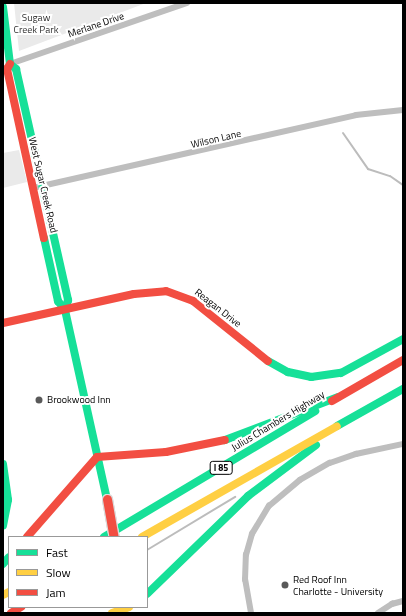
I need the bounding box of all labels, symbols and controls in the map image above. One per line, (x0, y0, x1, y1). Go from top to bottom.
street label: Merlane Drive (66, 10, 126, 40)
park label: Sugaw Creek Park (14, 11, 58, 34)
street label: Wilson Lane (190, 127, 242, 151)
street label: West Sugar Creek Road (26, 136, 60, 234)
street label: Reagan Drive (192, 286, 244, 330)
street label: Julius Chambers Highway (229, 388, 327, 454)
place label: Brookwood Inn (47, 394, 111, 406)
marker: Brookwood Inn (34, 395, 44, 405)
road number: I 85 (209, 461, 233, 475)
legend (8, 536, 148, 608)
text: Fast (46, 543, 68, 562)
text: Slow (46, 563, 71, 582)
place label: Red Roof Inn Charlotte - University (293, 573, 383, 596)
marker: Red Roof Inn Charlotte - University (280, 580, 290, 590)
text: Jam (46, 583, 66, 602)

